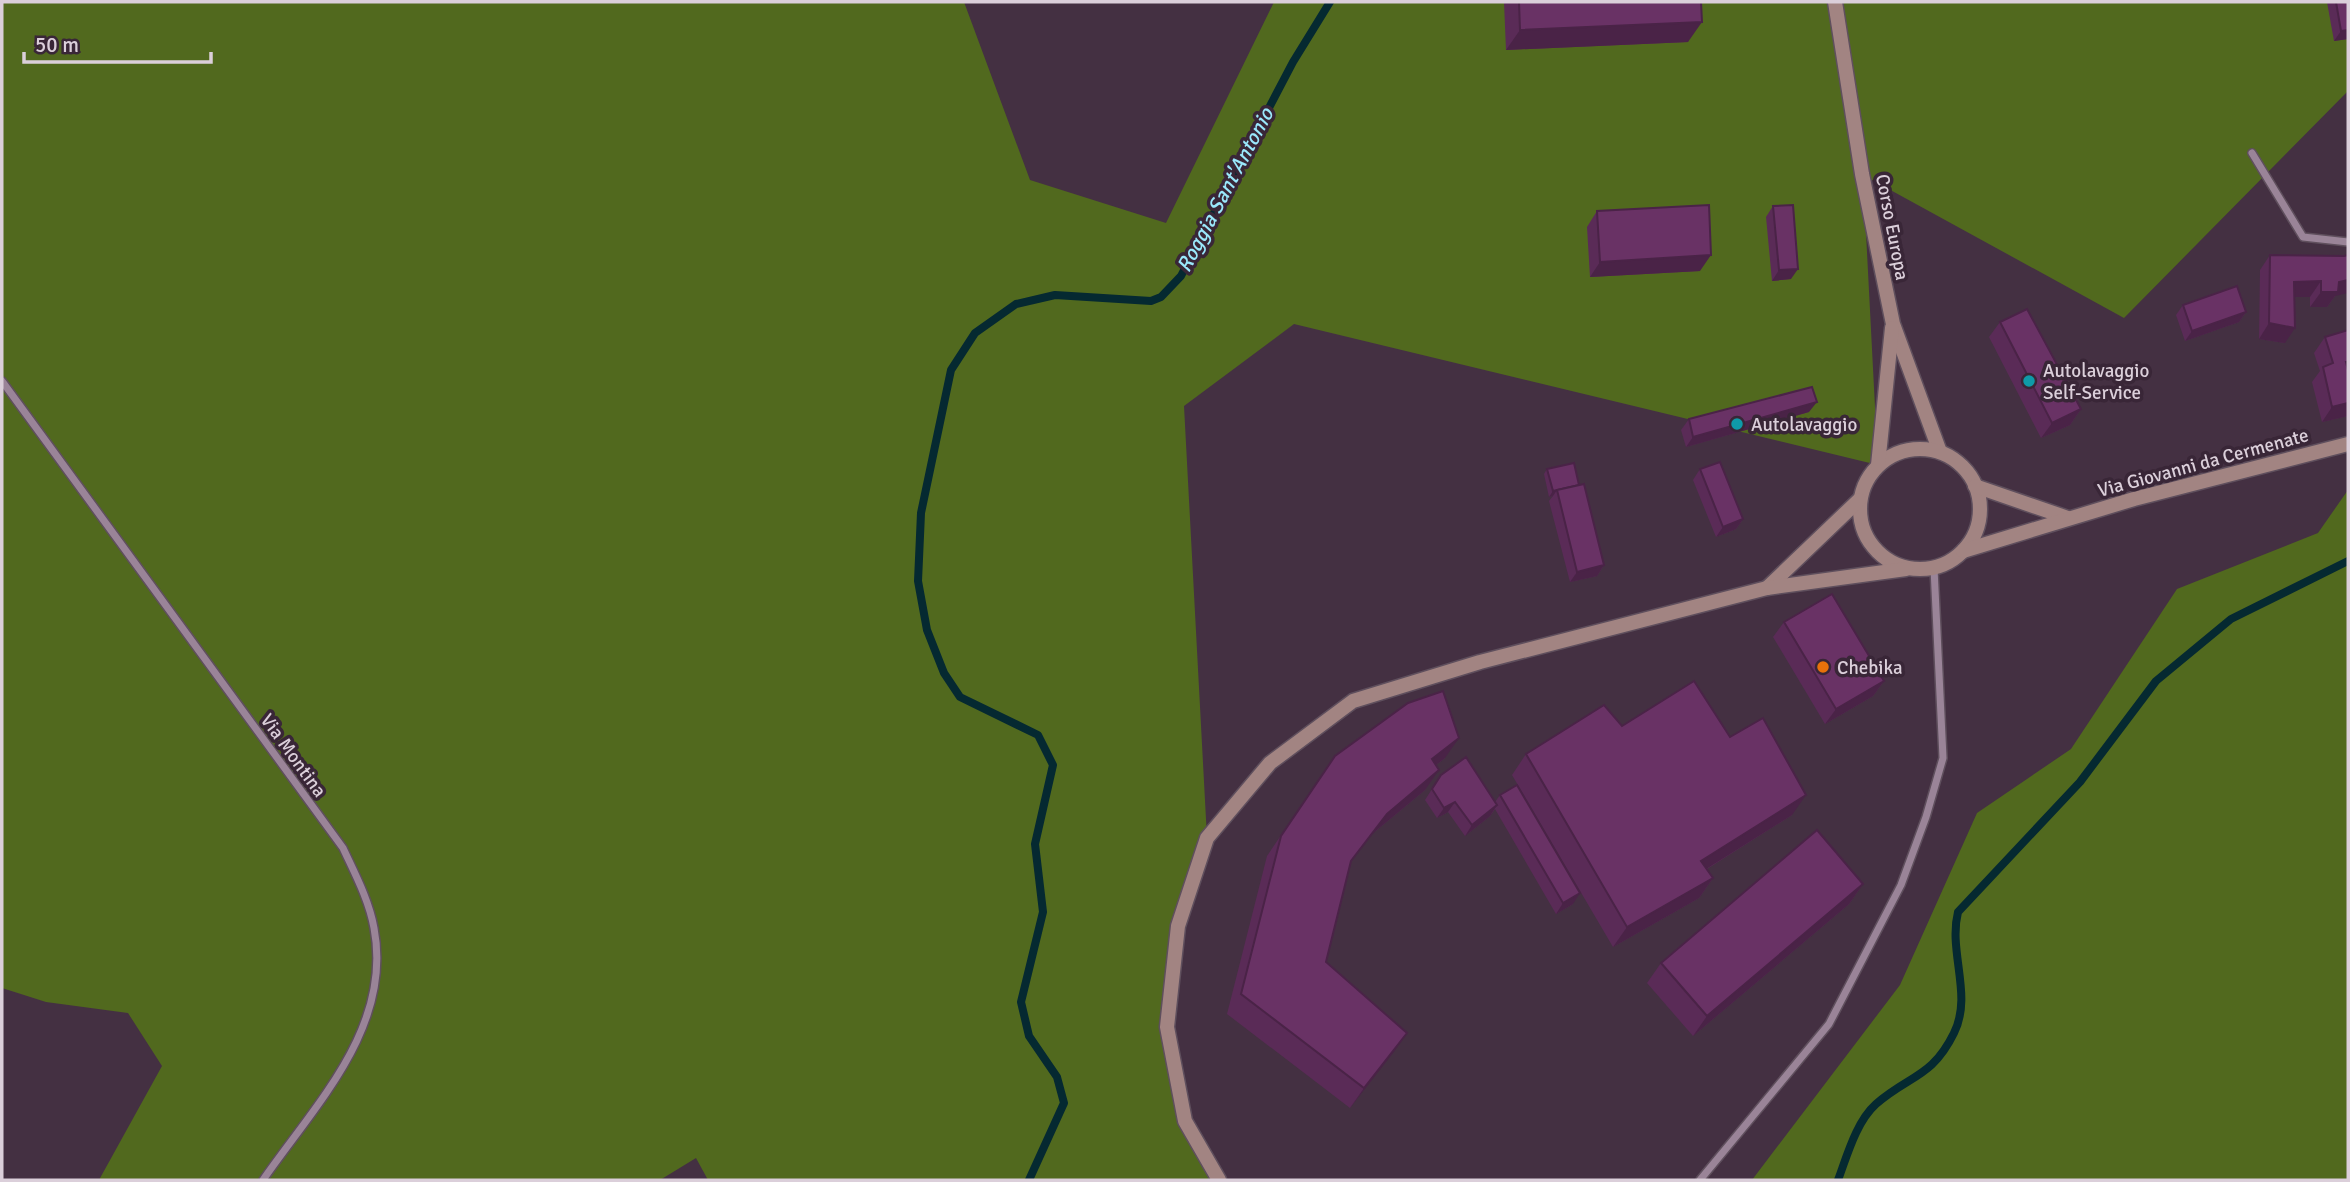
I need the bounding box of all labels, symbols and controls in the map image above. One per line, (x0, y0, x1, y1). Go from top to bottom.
scale bar (24, 21, 212, 65)
text: 50 m (35, 32, 79, 58)
water label: Roggia Sant'Antonio (1171, 103, 1280, 277)
street label: Corso Europa (1870, 172, 1914, 282)
place label: Autolavaggio Self-Service (2043, 359, 2149, 405)
marker: Autolavaggio Self-Service (2021, 373, 2037, 389)
place label: Autolavaggio (1751, 413, 1857, 437)
marker: Autolavaggio (1729, 416, 1745, 432)
street label: Via Giovanni da Cermenate (2095, 423, 2311, 503)
place label: Chebika (1837, 656, 1903, 680)
marker: Chebika (1815, 659, 1831, 675)
street label: Via Montina (255, 709, 332, 802)

